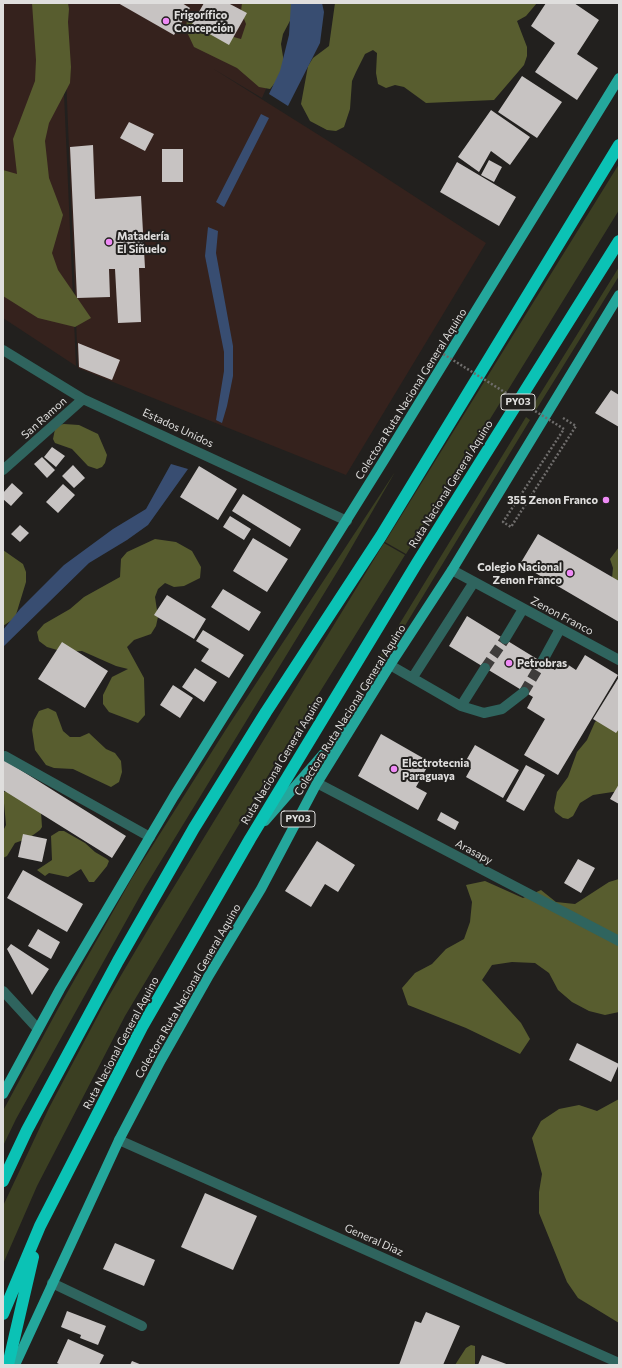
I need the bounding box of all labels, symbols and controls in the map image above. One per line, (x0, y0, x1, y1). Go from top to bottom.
place label: Frigorífico Concepción (174, 8, 233, 34)
marker: Frigorífico Concepción (161, 16, 171, 26)
place label: Matadería El Siñuelo (117, 229, 169, 255)
marker: Matadería El Siñuelo (104, 237, 114, 247)
street label: Colectora Ruta Nacional General Aquino (353, 306, 469, 482)
street label: San Ramon (19, 394, 69, 442)
road number: PY03 (501, 394, 535, 410)
street label: Estados Unidos (140, 406, 216, 450)
street label: Ruta Nacional General Aquino (406, 418, 496, 550)
place label: 355 Zenon Franco (507, 493, 598, 507)
marker: 355 Zenon Franco (601, 495, 611, 505)
place label: Colegio Nacional Zenon Franco (477, 560, 562, 586)
marker: Colegio Nacional Zenon Franco (565, 568, 575, 578)
street label: Zenon Franco (528, 594, 596, 638)
street label: Colectora Ruta Nacional General Aquino (292, 622, 408, 798)
place label: Petrobras (517, 656, 567, 670)
marker: Petrobras (504, 658, 514, 668)
street label: Ruta Nacional General Aquino (238, 693, 326, 827)
place label: Electrotecnia Paraguaya (402, 756, 469, 782)
marker: Electrotecnia Paraguaya (389, 764, 399, 774)
road number: PY03 (281, 811, 315, 827)
street label: Arasapy (453, 837, 495, 867)
street label: Colectora Ruta Nacional General Aquino (132, 901, 244, 1081)
street label: Ruta Nacional General Aquino (80, 974, 162, 1112)
street label: General Diaz (343, 1221, 405, 1259)

